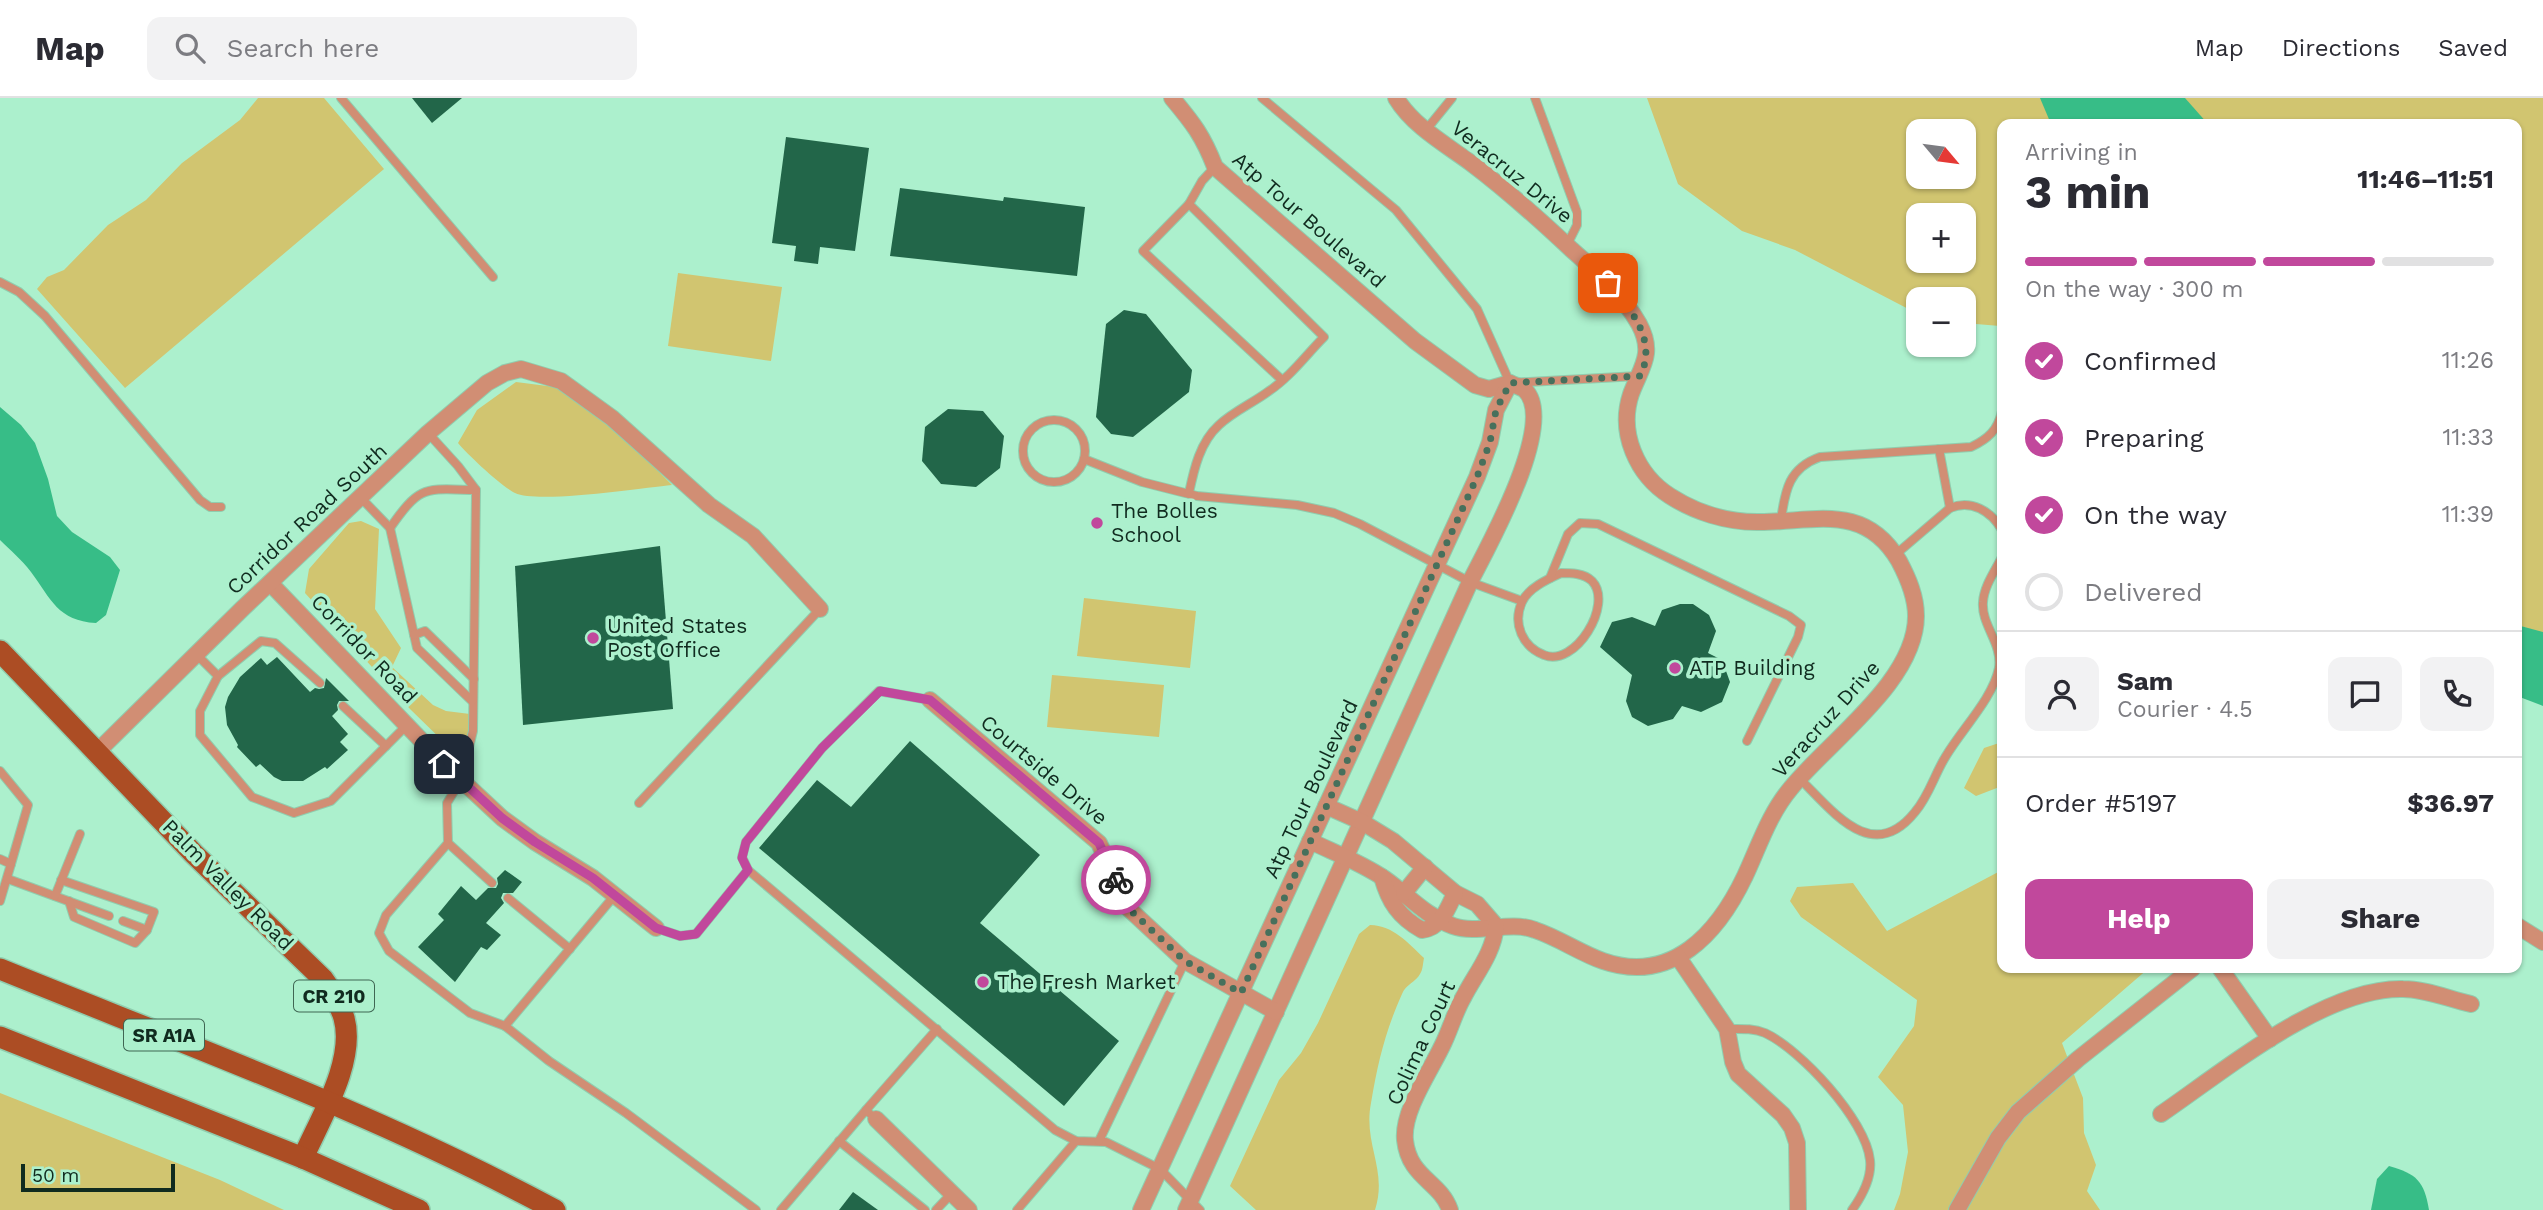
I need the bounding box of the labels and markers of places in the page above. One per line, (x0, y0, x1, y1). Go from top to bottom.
pin (1578, 253, 1638, 313)
place label: The Bolles School (1111, 498, 1218, 547)
marker: The Bolles School (1089, 515, 1105, 531)
place label: United States Post Office (607, 613, 747, 662)
marker: United States Post Office (585, 630, 601, 646)
place label: ATP Building (1689, 655, 1816, 680)
marker: ATP Building (1667, 660, 1683, 676)
pin (414, 734, 474, 794)
place label: The Fresh Market (997, 969, 1176, 994)
marker: The Fresh Market (975, 974, 991, 990)

